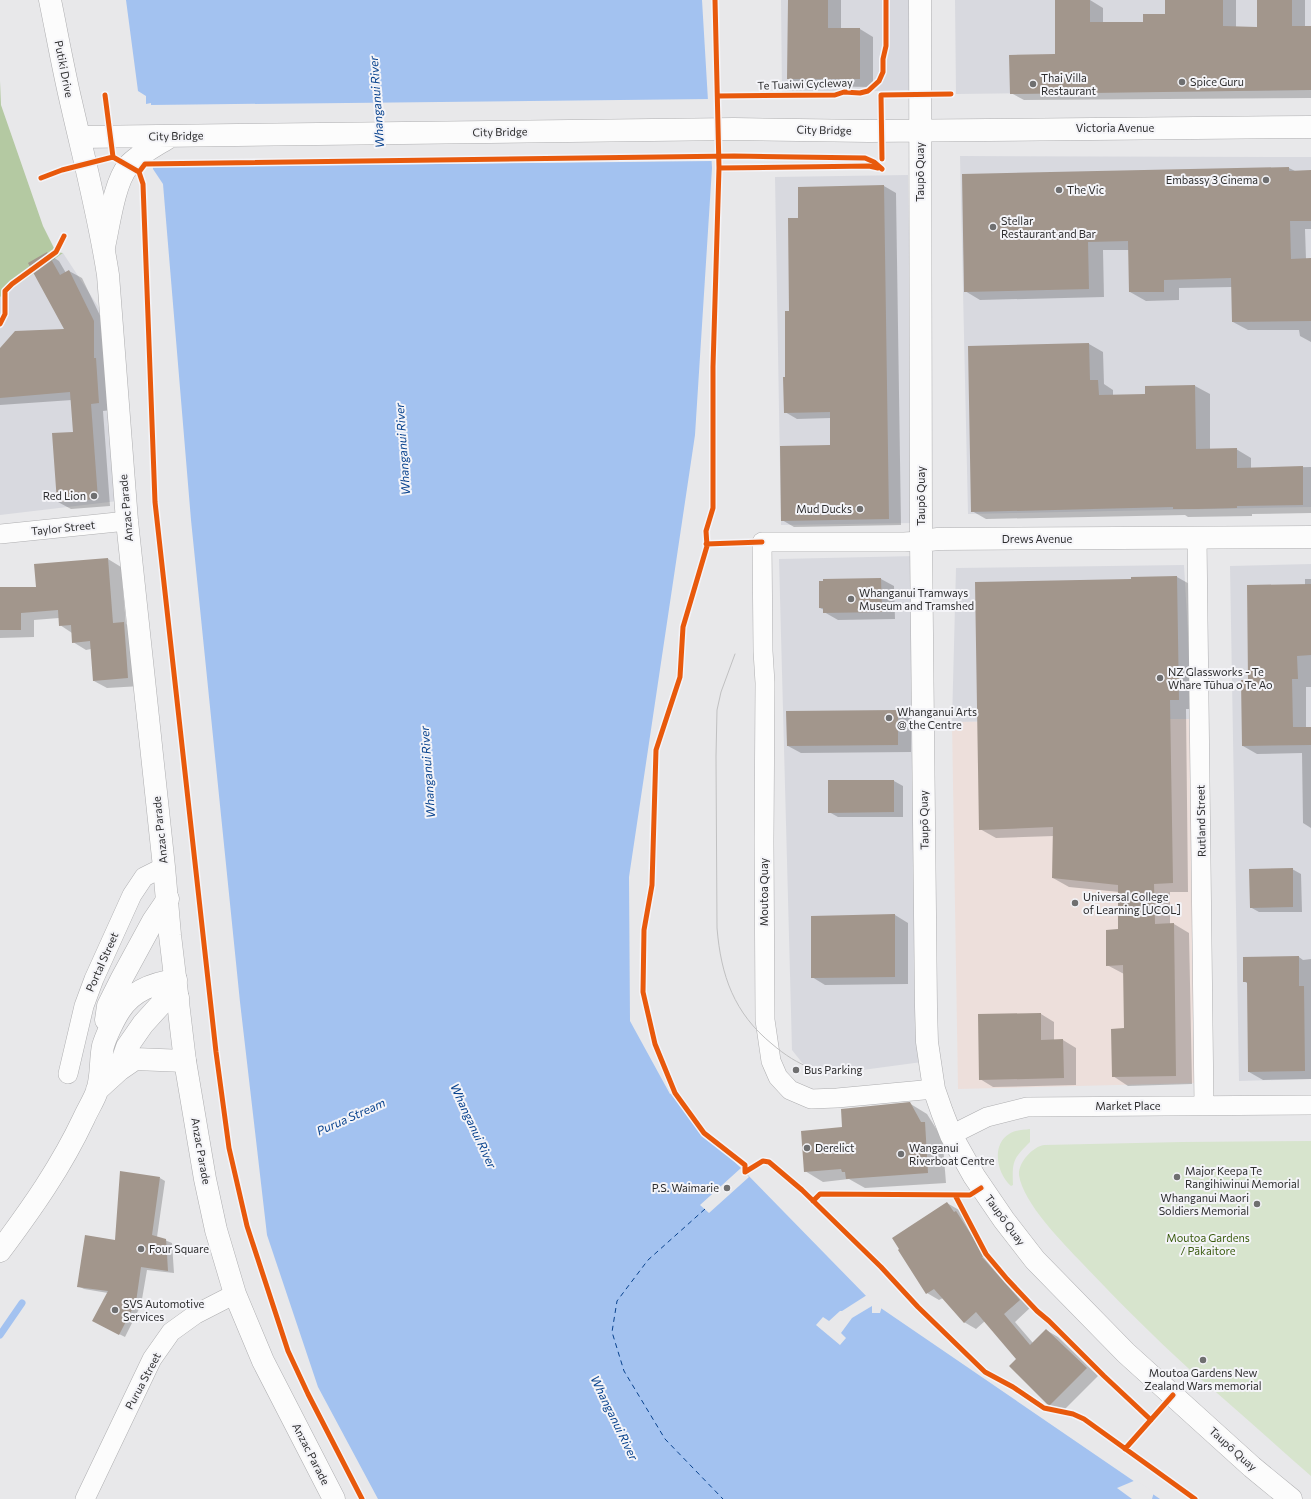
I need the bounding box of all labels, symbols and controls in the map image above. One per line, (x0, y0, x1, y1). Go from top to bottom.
street label: Putiki Drive (53, 39, 76, 99)
water label: Whanganui River (366, 54, 386, 149)
place label: Thai Villa Restaurant (1041, 71, 1097, 97)
street label: Te Tuaiwi Cycleway (757, 75, 853, 92)
place label: Spice Guru (1190, 75, 1244, 88)
marker: Spice Guru (1177, 77, 1187, 87)
marker: Thai Villa Restaurant (1028, 79, 1038, 89)
street label: Victoria Avenue (1076, 121, 1154, 134)
street label: City Bridge (796, 123, 852, 136)
street label: City Bridge (472, 125, 528, 138)
street label: City Bridge (148, 129, 204, 142)
street label: Taupō Quay (913, 142, 926, 202)
place label: Embassy 3 Cinema (1166, 173, 1258, 186)
marker: Embassy 3 Cinema (1261, 175, 1271, 185)
place label: The Vic (1067, 183, 1104, 196)
marker: The Vic (1054, 185, 1064, 195)
place label: Stellar Restaurant and Bar (1001, 214, 1097, 240)
marker: Stellar Restaurant and Bar (988, 222, 998, 232)
water label: Whanganui River (392, 401, 412, 496)
street label: Taupō Quay (914, 466, 927, 526)
street label: Anzac Parade (116, 474, 135, 542)
place label: Red Lion (43, 489, 86, 502)
marker: Red Lion (89, 491, 99, 501)
place label: Mud Ducks (796, 502, 852, 515)
marker: Mud Ducks (855, 504, 865, 514)
street label: Taylor Street (30, 518, 96, 537)
street label: Drews Avenue (1002, 532, 1072, 545)
place label: Whanganui Tramways Museum and Tramshed (859, 586, 974, 612)
marker: Whanganui Tramways Museum and Tramshed (846, 594, 856, 604)
place label: NZ Glassworks - Te Whare Tūhua o Te Ao (1168, 665, 1273, 691)
marker: NZ Glassworks - Te Whare Tūhua o Te Ao (1155, 673, 1165, 683)
place label: Whanganui Arts @ the Centre (897, 705, 977, 731)
marker: Whanganui Arts @ the Centre (884, 713, 894, 723)
water label: Whanganui River (417, 724, 437, 819)
street label: Rutland Street (1193, 784, 1208, 857)
street label: Taupō Quay (916, 790, 931, 850)
street label: Anzac Parade (149, 796, 169, 864)
street label: Moutoa Quay (757, 857, 770, 926)
place label: Universal College of Learning [UCOL] (1083, 890, 1181, 916)
marker: Universal College of Learning [UCOL] (1070, 898, 1080, 908)
street label: Portal Street (83, 930, 121, 994)
place label: Bus Parking (804, 1063, 862, 1076)
marker: Bus Parking (791, 1065, 801, 1075)
water label: Whanganui River (448, 1081, 500, 1171)
water label: Purua Stream (314, 1095, 387, 1137)
street label: Market Place (1095, 1099, 1161, 1112)
street label: Anzac Parade (189, 1117, 214, 1185)
place label: Derelict (815, 1141, 855, 1154)
place label: Wanganui Riverboat Centre (909, 1141, 995, 1167)
marker: Derelict (802, 1143, 812, 1153)
marker: Wanganui Riverboat Centre (896, 1149, 906, 1159)
place label: Major Keepa Te Rangihiwinui Memorial (1185, 1164, 1300, 1190)
marker: Major Keepa Te Rangihiwinui Memorial (1172, 1172, 1182, 1182)
place label: P.S. Waimarie (652, 1181, 719, 1194)
marker: P.S. Waimarie (722, 1183, 732, 1193)
place label: Whanganui Maori Soldiers Memorial (1159, 1191, 1249, 1217)
street label: Taupō Quay (983, 1192, 1028, 1248)
marker: Whanganui Maori Soldiers Memorial (1252, 1199, 1262, 1209)
park label: Moutoa Gardens / Pākaitore (1166, 1231, 1250, 1257)
place label: Four Square (149, 1242, 209, 1255)
marker: Four Square (136, 1244, 146, 1254)
place label: SVS Automotive Services (123, 1297, 205, 1323)
marker: SVS Automotive Services (110, 1305, 120, 1315)
street label: Purua Street (122, 1350, 163, 1411)
marker: Moutoa Gardens New Zealand Wars memorial (1198, 1355, 1208, 1365)
place label: Moutoa Gardens New Zealand Wars memorial (1144, 1366, 1262, 1392)
water label: Whanganui River (588, 1373, 642, 1463)
street label: Anzac Parade (290, 1421, 333, 1487)
street label: Taupō Quay (1207, 1424, 1260, 1474)

